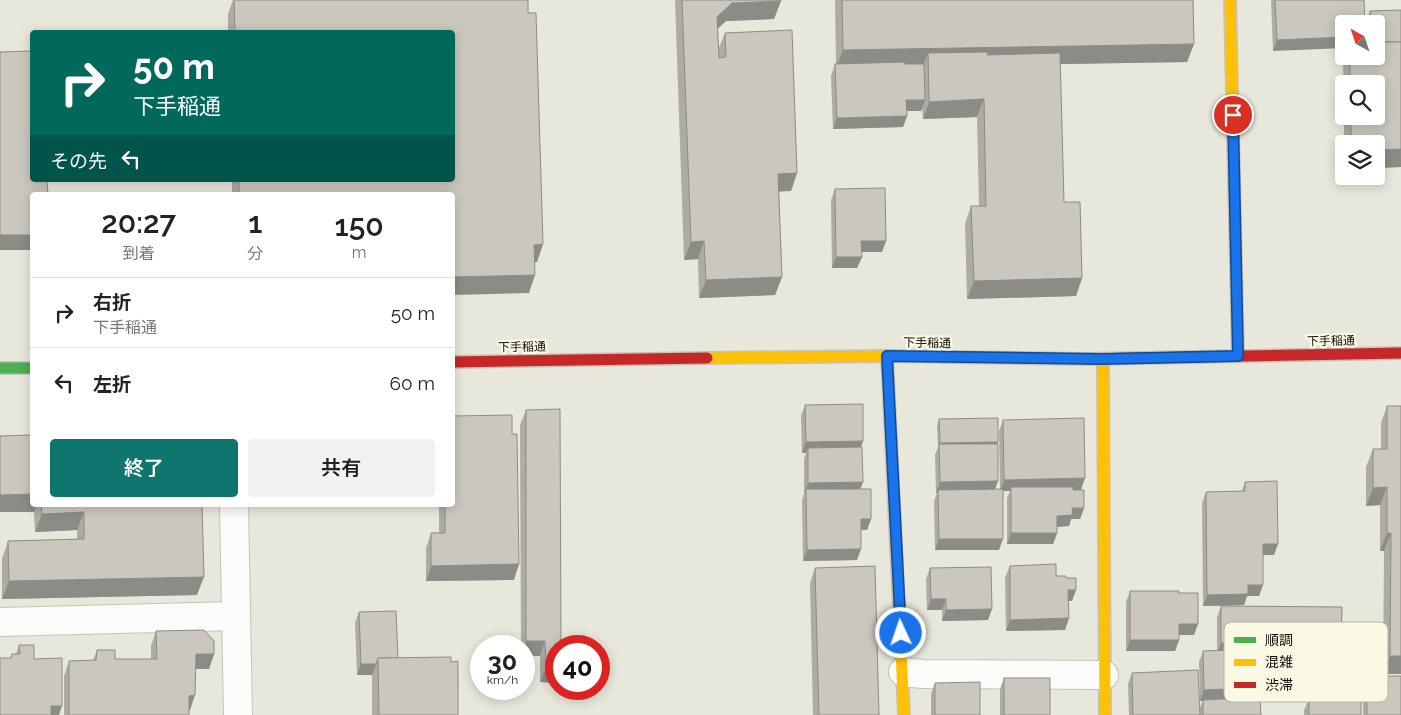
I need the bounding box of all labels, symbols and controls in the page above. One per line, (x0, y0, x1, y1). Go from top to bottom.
north arrow (1335, 15, 1385, 65)
map controls (1335, 15, 1385, 185)
text: 50 m (133, 46, 215, 87)
icon: right (50, 50, 115, 115)
button: search (1335, 75, 1385, 125)
text: 下手稲通 (133, 93, 221, 119)
pin (1212, 94, 1254, 136)
icon: arrive (1219, 101, 1247, 129)
button: layers (1335, 135, 1385, 185)
icon: left (117, 145, 145, 173)
text: その先 (50, 150, 107, 172)
text: 20:27 (101, 205, 176, 240)
text: 1 (248, 205, 262, 240)
text: 150 (335, 208, 384, 243)
text: m (352, 243, 366, 262)
text: 到着 (123, 244, 155, 263)
text: 分 (247, 244, 263, 263)
text: 右折 (93, 291, 131, 313)
icon: right (50, 299, 78, 327)
text: 50 m (391, 302, 435, 324)
text: 下手稲通 (93, 318, 157, 337)
street label: 下手稲通 (1307, 334, 1355, 348)
street label: 下手稲通 (903, 336, 951, 350)
street label: 下手稲通 (498, 340, 546, 354)
icon: left (50, 369, 78, 397)
text: 60 m (390, 372, 435, 394)
text: 左折 (93, 373, 131, 395)
button: 終了 (50, 439, 238, 497)
button: 共有 (248, 439, 435, 497)
position arrow (874, 606, 926, 658)
legend (1224, 622, 1388, 702)
text: 順調 (1265, 632, 1293, 648)
speed limit sign: 40 (545, 635, 610, 700)
text: 30 (488, 646, 517, 676)
text: 混雑 (1265, 654, 1293, 670)
text: km/h (487, 673, 518, 687)
text: 渋滞 (1265, 677, 1293, 693)

